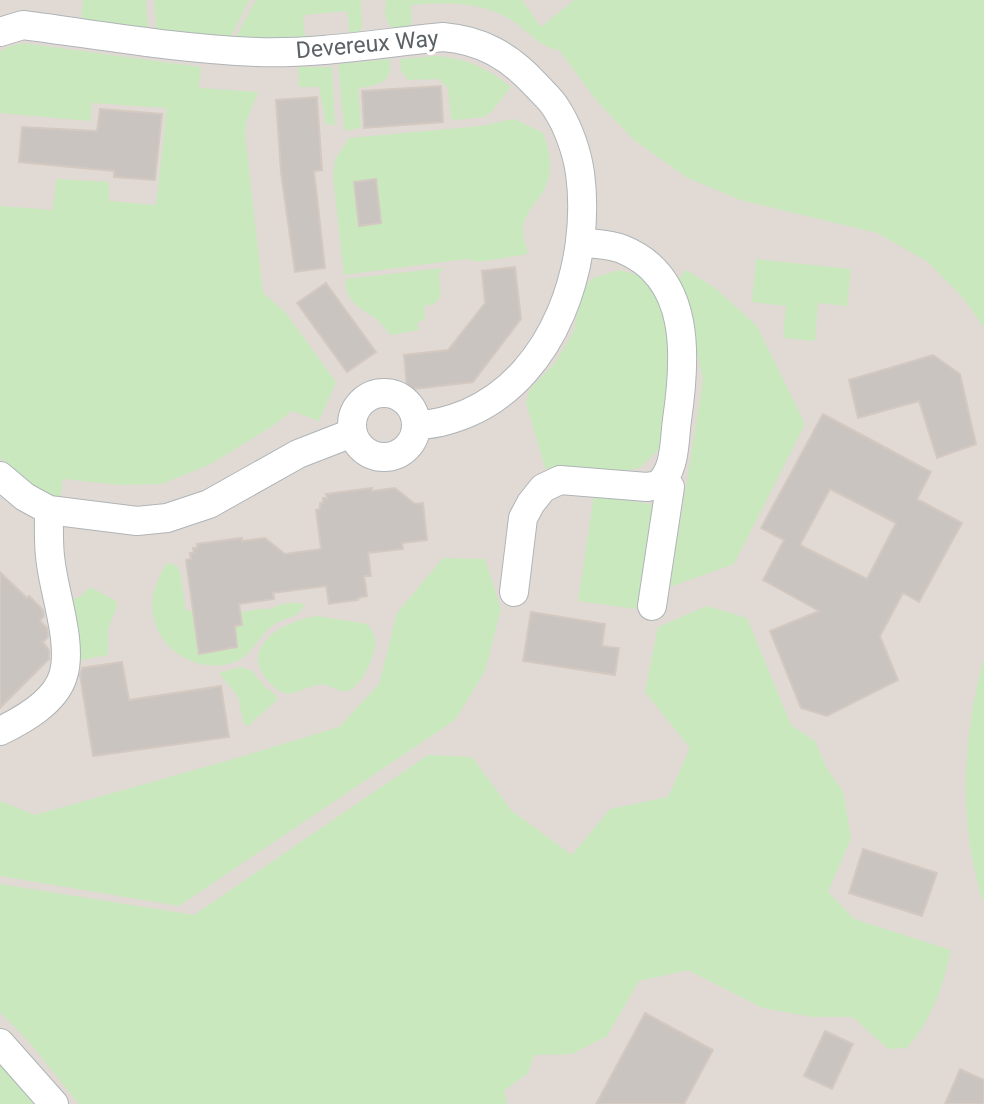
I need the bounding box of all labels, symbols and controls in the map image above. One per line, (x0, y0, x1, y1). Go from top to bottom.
street label: Devereux Way (295, 25, 440, 64)

